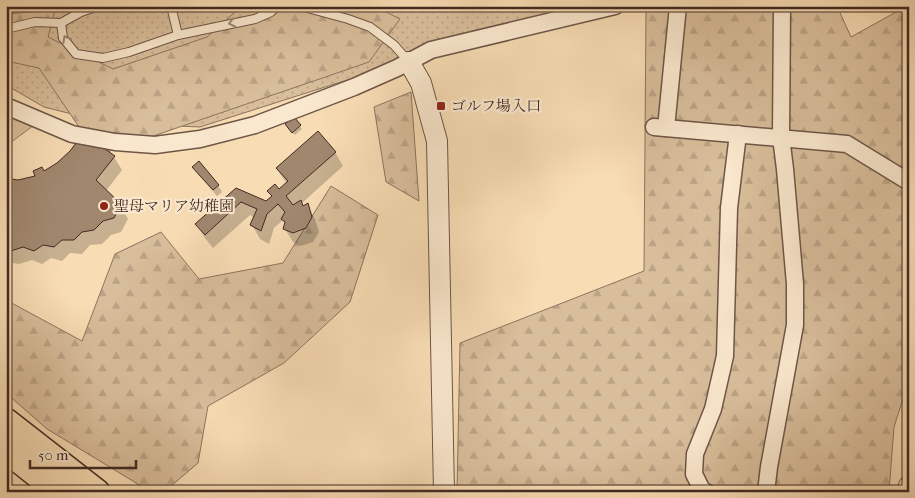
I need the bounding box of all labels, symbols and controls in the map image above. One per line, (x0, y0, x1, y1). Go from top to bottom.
one-way arrow (228, 18, 237, 28)
one-way arrow (62, 36, 72, 45)
place label: ゴルフ場入口 (451, 97, 541, 115)
marker: ゴルフ場入口 (435, 100, 447, 112)
place label: 聖母マリア幼稚園 (114, 197, 234, 215)
marker: 聖母マリア幼稚園 (98, 200, 110, 212)
scale bar (30, 438, 136, 470)
text: 50 m (38, 446, 69, 464)

